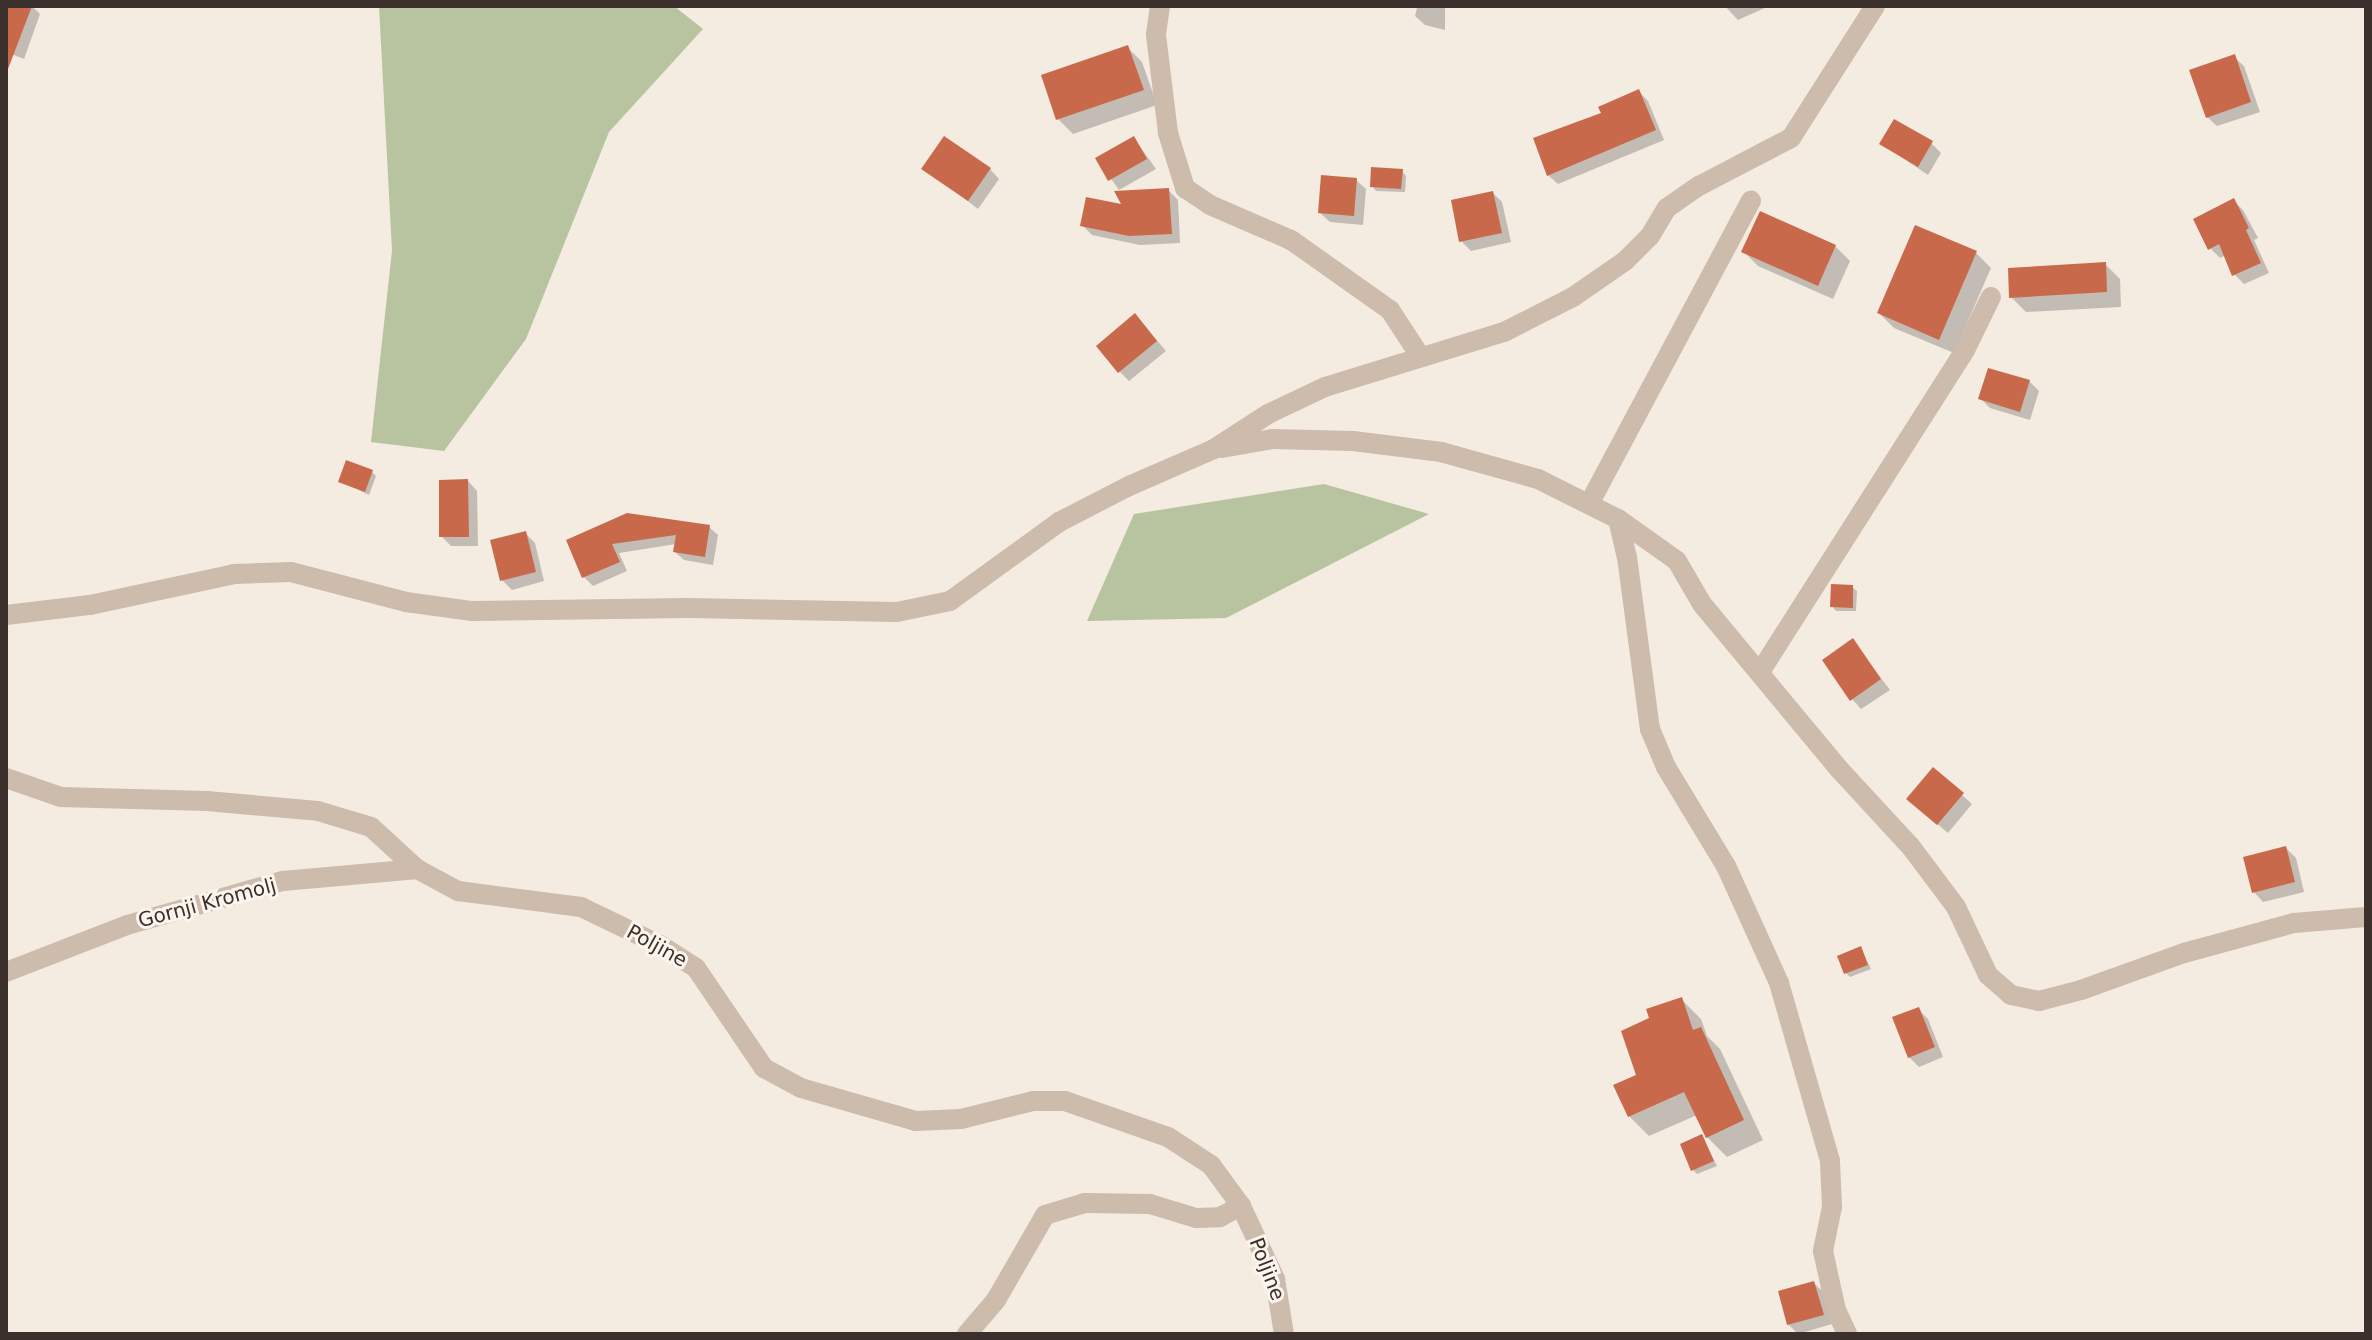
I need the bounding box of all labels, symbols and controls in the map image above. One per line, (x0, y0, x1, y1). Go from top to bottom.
street label: Gornji Kromolj (135, 873, 279, 933)
street label: Poljine (623, 920, 691, 972)
street label: Poljine (1244, 1234, 1290, 1304)

